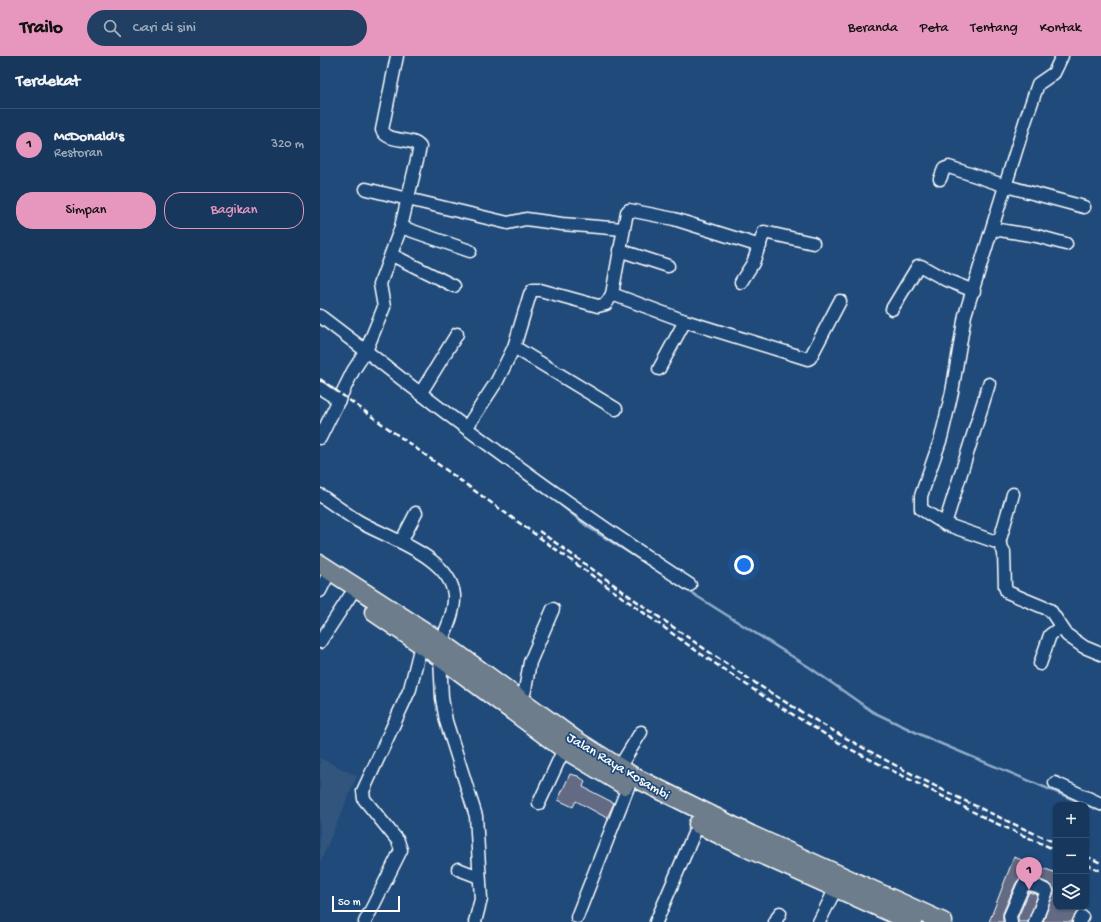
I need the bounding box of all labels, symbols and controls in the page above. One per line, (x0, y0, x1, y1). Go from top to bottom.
search box (87, 10, 367, 46)
text: Trailo (20, 17, 63, 40)
icon: search (101, 17, 123, 39)
text: Cari di sini (133, 19, 196, 37)
text: Beranda (848, 20, 898, 37)
text: Peta (920, 20, 948, 37)
text: Tentang (970, 20, 1018, 37)
text: Kontak (1040, 20, 1081, 37)
text: Terdekat (16, 72, 80, 92)
text: McDonald's (54, 128, 124, 146)
text: 1 (26, 137, 32, 152)
text: 320 m (271, 137, 304, 152)
text: Restoran (54, 146, 102, 161)
button: Simpan (16, 192, 156, 229)
button: Bagikan (164, 192, 304, 229)
your location (734, 555, 754, 575)
street label: Jalan Raya Kosambi (563, 730, 672, 805)
map controls (1053, 802, 1089, 910)
button: + (1053, 802, 1089, 838)
button: − (1053, 838, 1089, 874)
pin: 1 (1016, 857, 1042, 890)
button: layers (1053, 874, 1089, 910)
scale bar (332, 894, 400, 913)
text: 50 m (338, 897, 360, 909)

